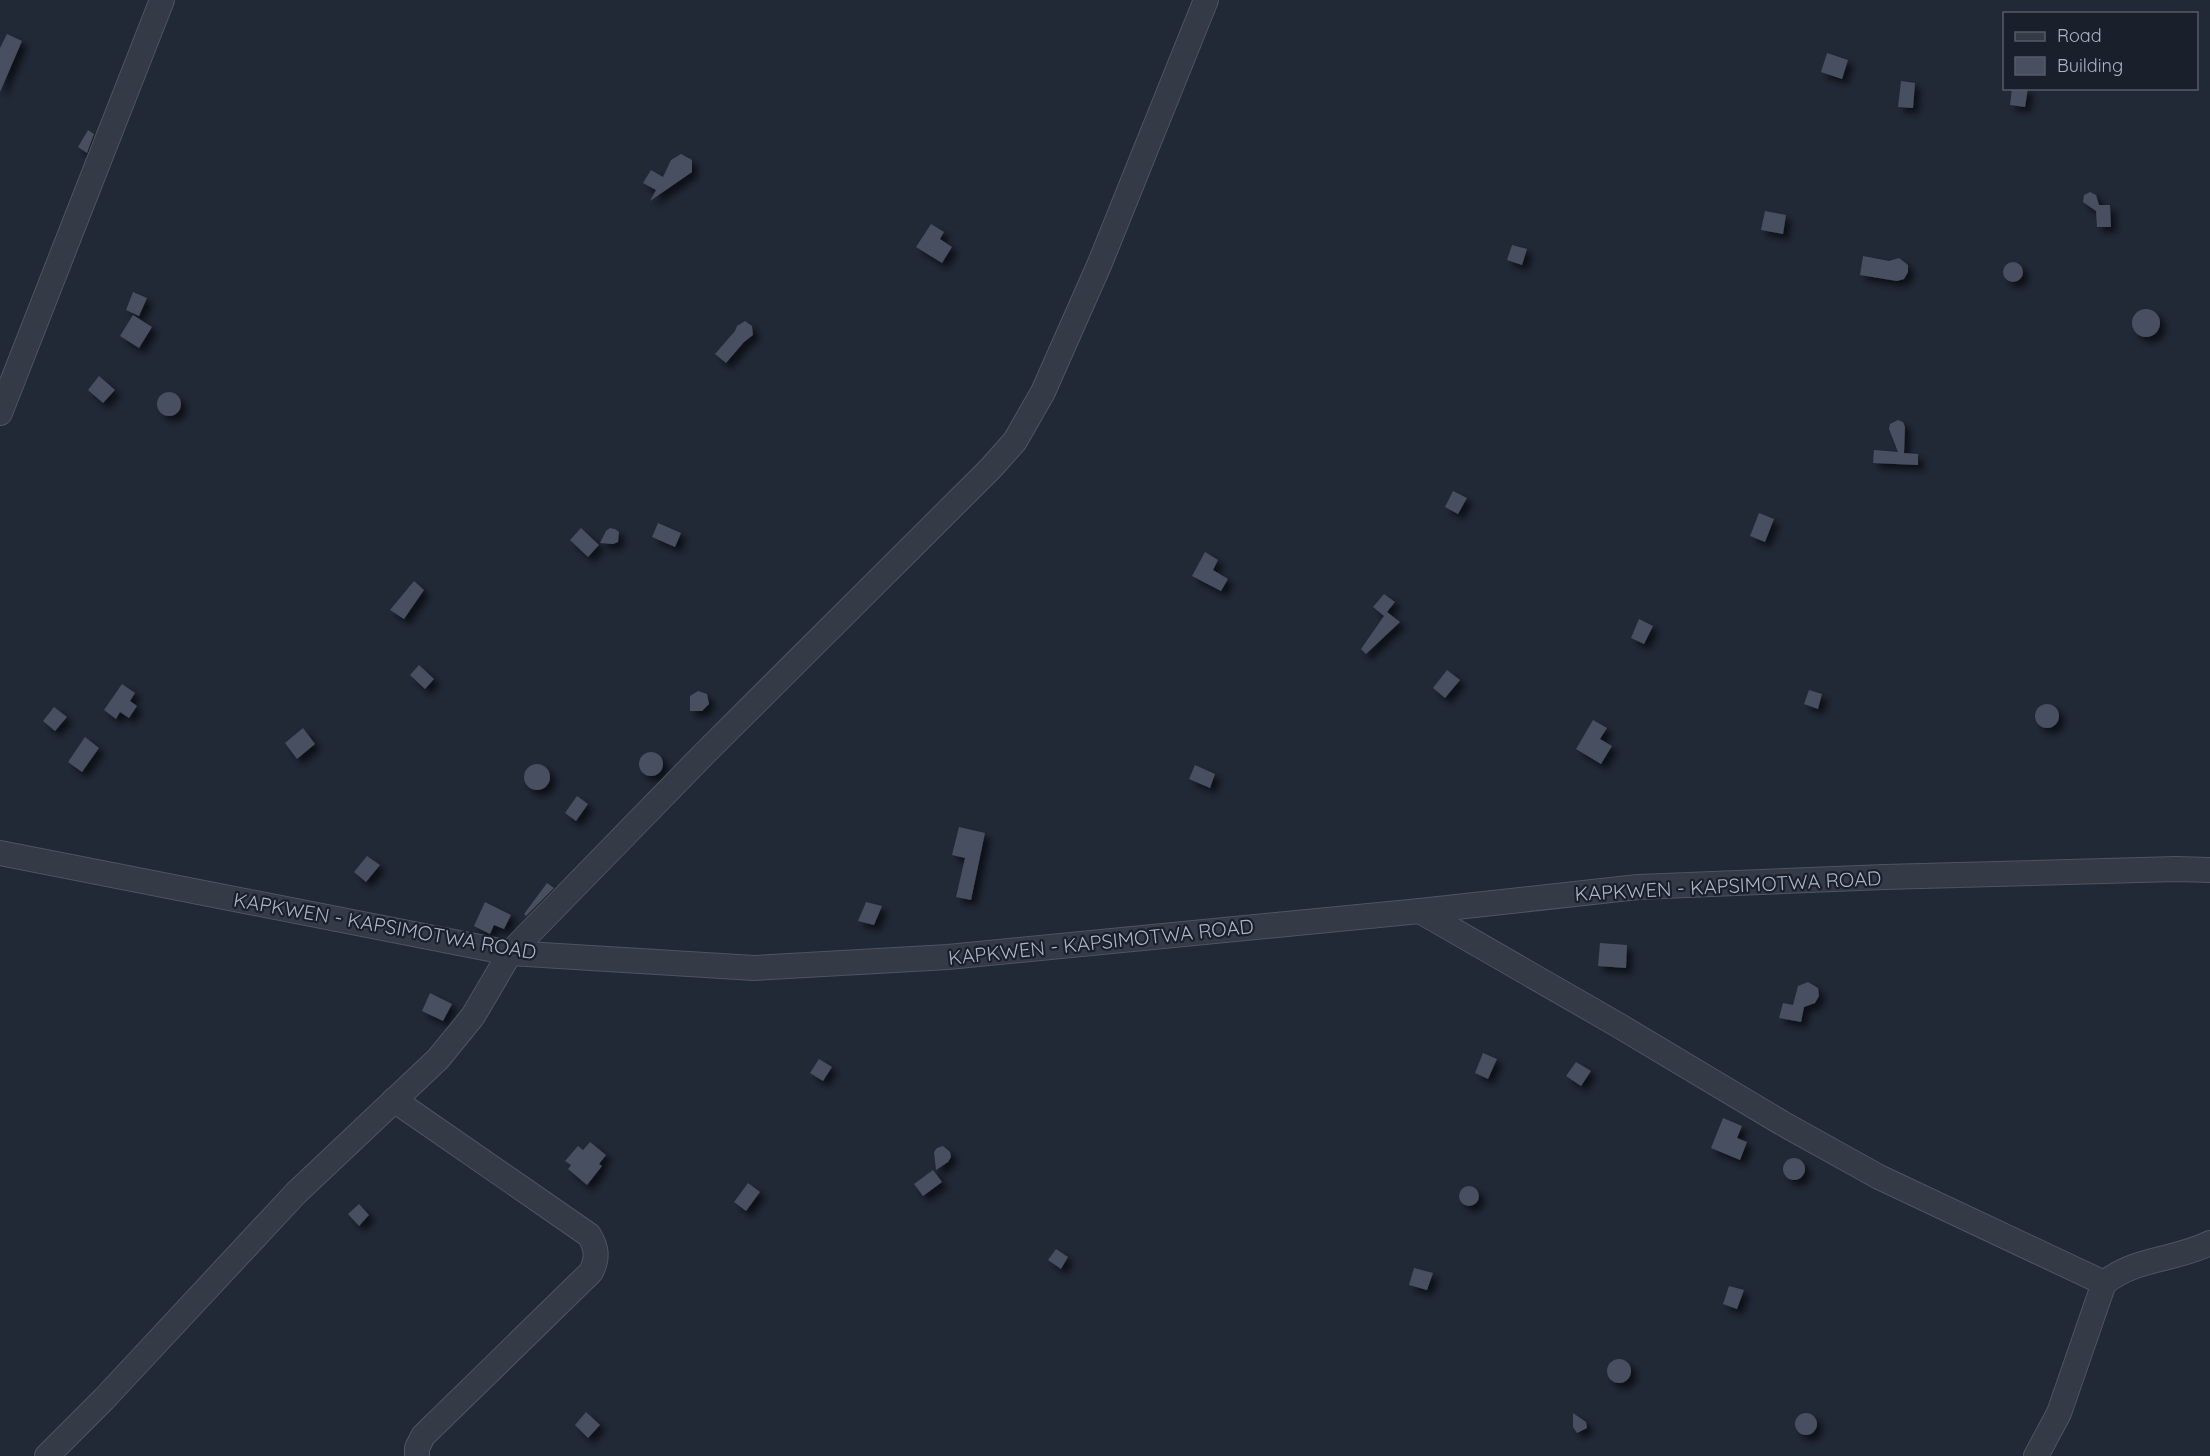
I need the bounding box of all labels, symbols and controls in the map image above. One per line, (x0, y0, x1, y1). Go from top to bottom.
legend (2003, 12, 2198, 90)
text: Road (2057, 24, 2102, 47)
text: Building (2057, 54, 2123, 77)
street label: KAPKWEN - KAPSIMOTWA ROAD (1574, 865, 1882, 906)
street label: KAPKWEN - KAPSIMOTWA ROAD (232, 887, 538, 964)
street label: KAPKWEN - KAPSIMOTWA ROAD (947, 913, 1255, 970)

